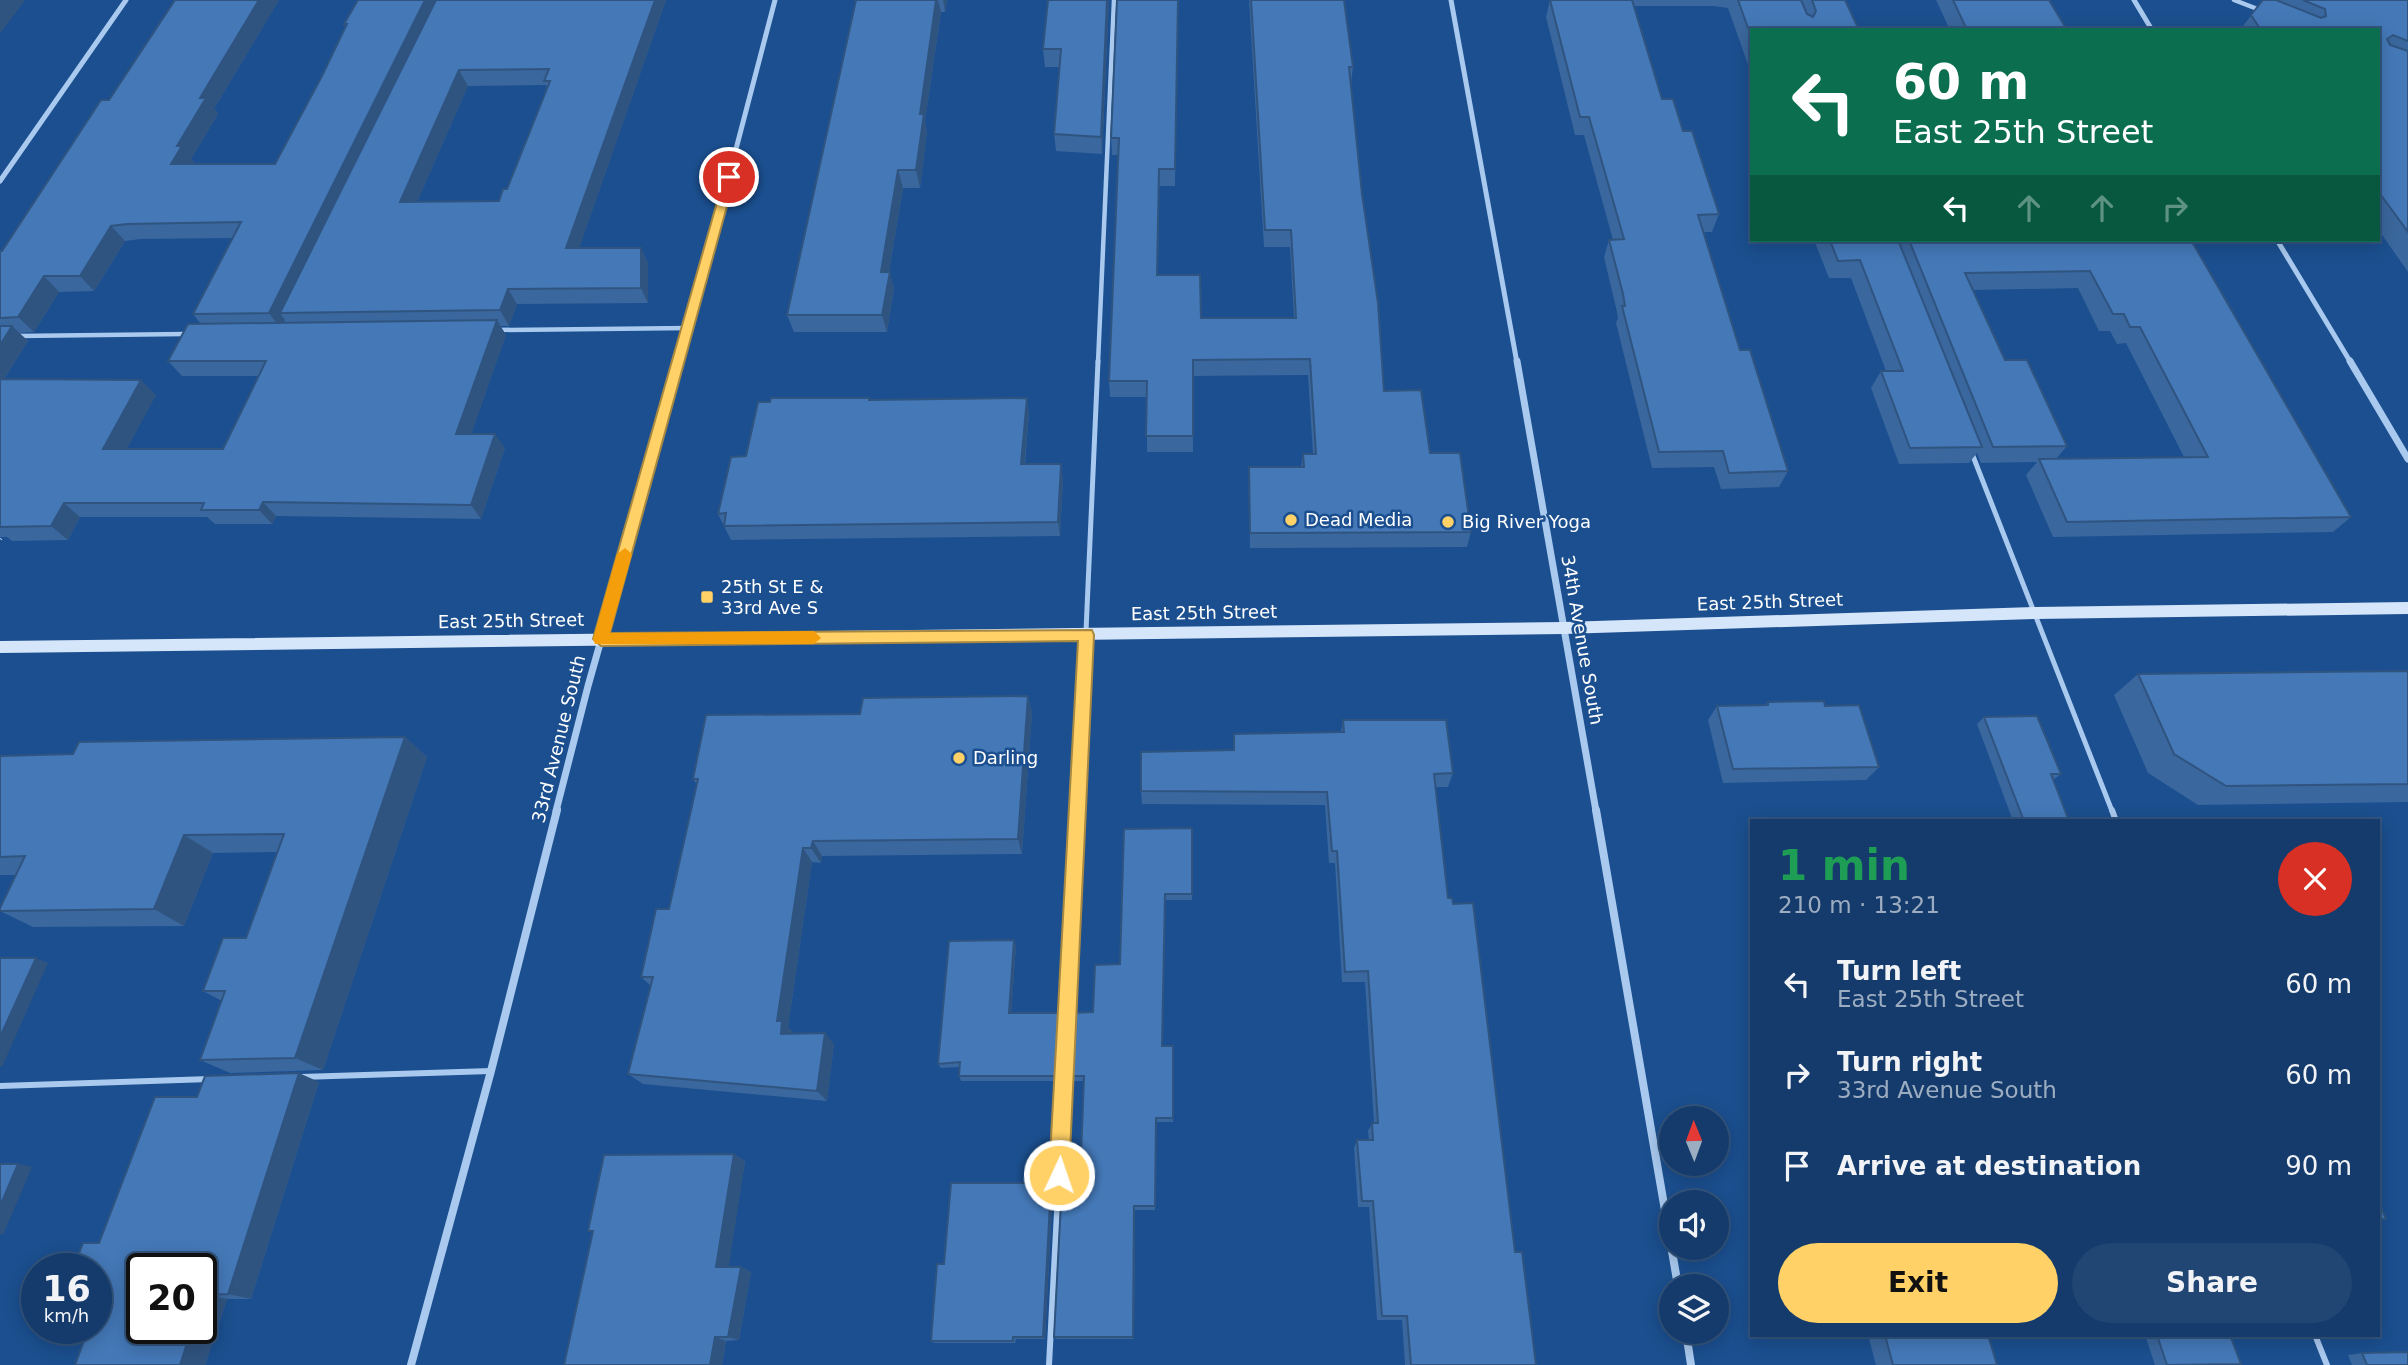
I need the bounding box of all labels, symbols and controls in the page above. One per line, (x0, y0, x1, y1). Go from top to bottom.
text: 60 m (1893, 54, 2029, 111)
icon: left (1778, 56, 1869, 147)
text: East 25th Street (1893, 113, 2153, 151)
pin (699, 147, 759, 207)
icon: arrive (710, 158, 748, 196)
icon: left (1937, 189, 1975, 227)
icon: ahead (2010, 189, 2048, 227)
icon: ahead (2083, 189, 2121, 227)
icon: right (2156, 189, 2194, 227)
place label: Dead Media (1305, 509, 1412, 530)
place label: Big River Yoga (1462, 511, 1591, 532)
marker: Dead Media (1283, 512, 1299, 528)
marker: Big River Yoga (1440, 514, 1456, 530)
street label: 34th Avenue South (1557, 553, 1608, 726)
place label: 25th St E & 33rd Ave S (721, 576, 823, 618)
street label: East 25th Street (1696, 588, 1843, 615)
marker: 25th St E & 33rd Ave S (699, 589, 715, 605)
street label: East 25th Street (1131, 601, 1277, 624)
street label: East 25th Street (438, 609, 584, 632)
street label: 33rd Avenue South (528, 653, 590, 825)
place label: Darling (973, 747, 1038, 768)
marker: Darling (951, 750, 967, 766)
text: 1 min (1778, 841, 1910, 890)
button: close (2278, 842, 2352, 916)
text: 210 m · 13:21 (1778, 892, 1940, 918)
text: Turn left (1837, 956, 1961, 986)
icon: left (1778, 965, 1816, 1003)
text: 60 m (2285, 969, 2352, 999)
text: East 25th Street (1837, 986, 2024, 1012)
text: Turn right (1837, 1047, 1982, 1077)
icon: right (1778, 1056, 1816, 1094)
text: 60 m (2285, 1060, 2352, 1090)
text: 33rd Avenue South (1837, 1077, 2057, 1103)
north arrow (1659, 1106, 1729, 1176)
map controls (1659, 1106, 1729, 1344)
position arrow (1022, 1138, 1096, 1212)
icon: arrive (1778, 1147, 1816, 1185)
text: Arrive at destination (1837, 1151, 2141, 1181)
text: 90 m (2285, 1151, 2352, 1181)
button: sound (1659, 1190, 1729, 1260)
button: Exit (1778, 1243, 2058, 1323)
button: Share (2072, 1243, 2352, 1323)
speed limit sign: 20 (126, 1253, 217, 1344)
text: 16 (42, 1269, 91, 1309)
button: layers (1659, 1274, 1729, 1344)
text: km/h (44, 1305, 89, 1326)

